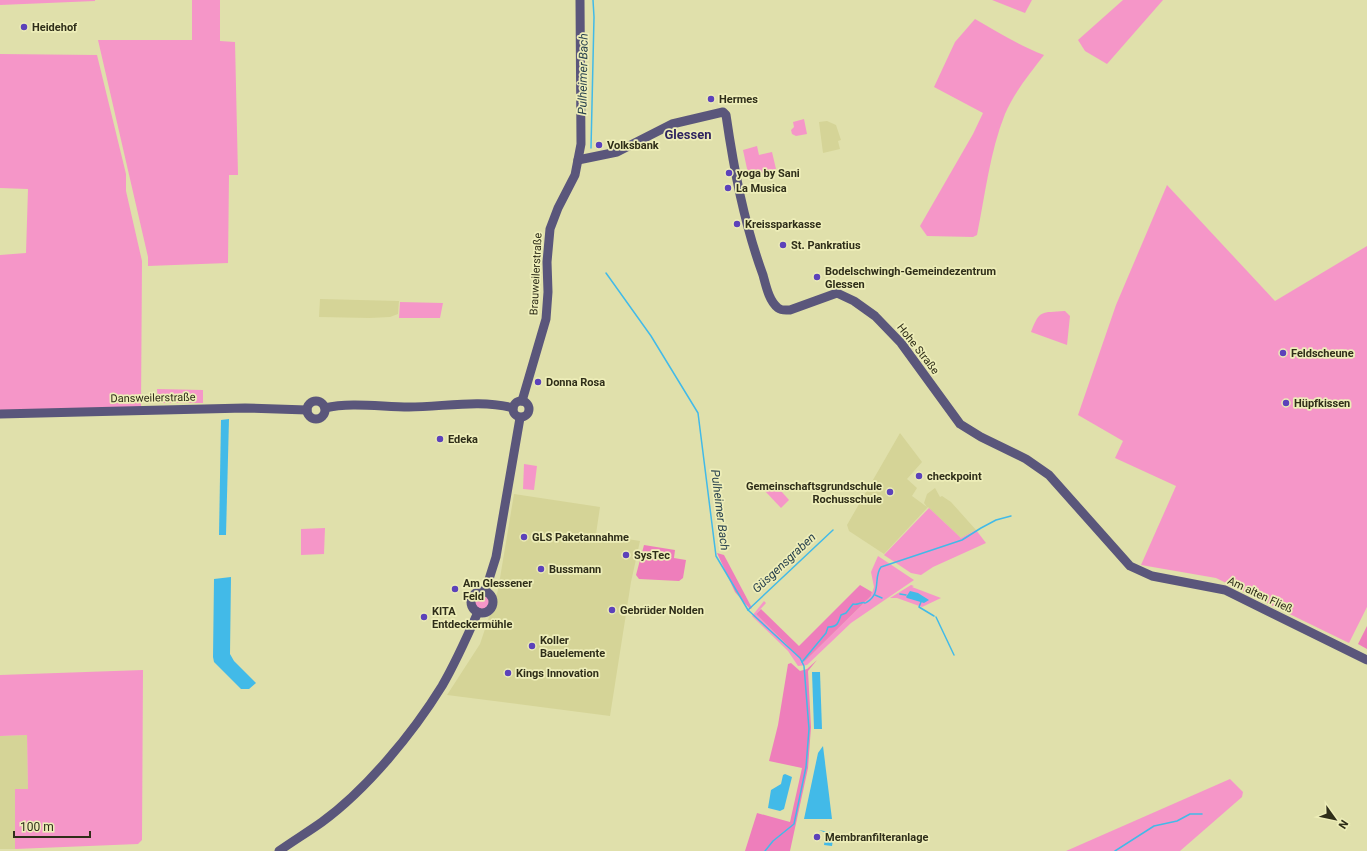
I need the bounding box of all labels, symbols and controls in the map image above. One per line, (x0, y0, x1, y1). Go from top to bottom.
place label: Heidehof (32, 21, 77, 34)
marker: Heidehof (19, 22, 29, 32)
water label: Pulheimer Bach (575, 33, 591, 115)
place label: Hermes (719, 93, 758, 106)
marker: Hermes (706, 94, 716, 104)
district label: Glessen (665, 127, 712, 142)
place label: Volksbank (607, 139, 659, 152)
marker: Volksbank (594, 140, 604, 150)
place label: yoga by Sani (737, 167, 800, 180)
marker: yoga by Sani (724, 168, 734, 178)
place label: La Musica (736, 182, 787, 195)
marker: La Musica (723, 183, 733, 193)
place label: Kreissparkasse (745, 218, 821, 231)
marker: Kreissparkasse (732, 219, 742, 229)
street label: Brauweilerstraße (527, 232, 545, 316)
place label: St. Pankratius (791, 239, 861, 252)
marker: St. Pankratius (778, 240, 788, 250)
place label: Bodelschwingh-Gemeindezentrum Glessen (825, 265, 996, 291)
marker: Bodelschwingh-Gemeindezentrum Glessen (812, 272, 822, 282)
street label: Hohe Straße (894, 321, 942, 377)
place label: Feldscheune (1291, 347, 1354, 360)
marker: Feldscheune (1278, 348, 1288, 358)
place label: Donna Rosa (546, 376, 605, 389)
marker: Donna Rosa (533, 377, 543, 387)
street label: Dansweilerstraße (110, 391, 196, 405)
place label: Hüpfkissen (1294, 397, 1350, 410)
marker: Hüpfkissen (1281, 398, 1291, 408)
place label: Edeka (448, 433, 478, 446)
marker: Edeka (435, 434, 445, 444)
water label: Pulheimer Bach (708, 469, 732, 551)
place label: checkpoint (927, 470, 982, 483)
marker: checkpoint (914, 471, 924, 481)
place label: Gemeinschaftsgrundschule Rochusschule (746, 480, 882, 506)
marker: Gemeinschaftsgrundschule Rochusschule (885, 487, 895, 497)
water label: Güsgensgraben (750, 530, 818, 596)
place label: GLS Paketannahme (532, 531, 629, 544)
marker: GLS Paketannahme (519, 532, 529, 542)
place label: SysTec (634, 549, 670, 562)
marker: SysTec (621, 550, 631, 560)
place label: Bussmann (549, 563, 601, 576)
marker: Bussmann (536, 564, 546, 574)
street label: Am alten Fließ (1225, 574, 1295, 616)
place label: Am Glessener Feld (463, 577, 532, 603)
marker: Am Glessener Feld (450, 584, 460, 594)
place label: Gebrüder Nolden (620, 604, 704, 617)
place label: KITA Entdeckermühle (432, 605, 512, 631)
marker: Gebrüder Nolden (607, 605, 617, 615)
marker: KITA Entdeckermühle (419, 612, 429, 622)
place label: Koller Bauelemente (540, 634, 605, 660)
marker: Koller Bauelemente (527, 641, 537, 651)
place label: Kings Innovation (516, 667, 599, 680)
marker: Kings Innovation (503, 668, 513, 678)
north arrow (1315, 799, 1355, 839)
scale bar (14, 813, 90, 839)
text: N (1335, 817, 1351, 831)
text: 100 m (20, 820, 54, 834)
place label: Membranfilteranlage (825, 831, 928, 844)
marker: Membranfilteranlage (812, 832, 822, 842)

